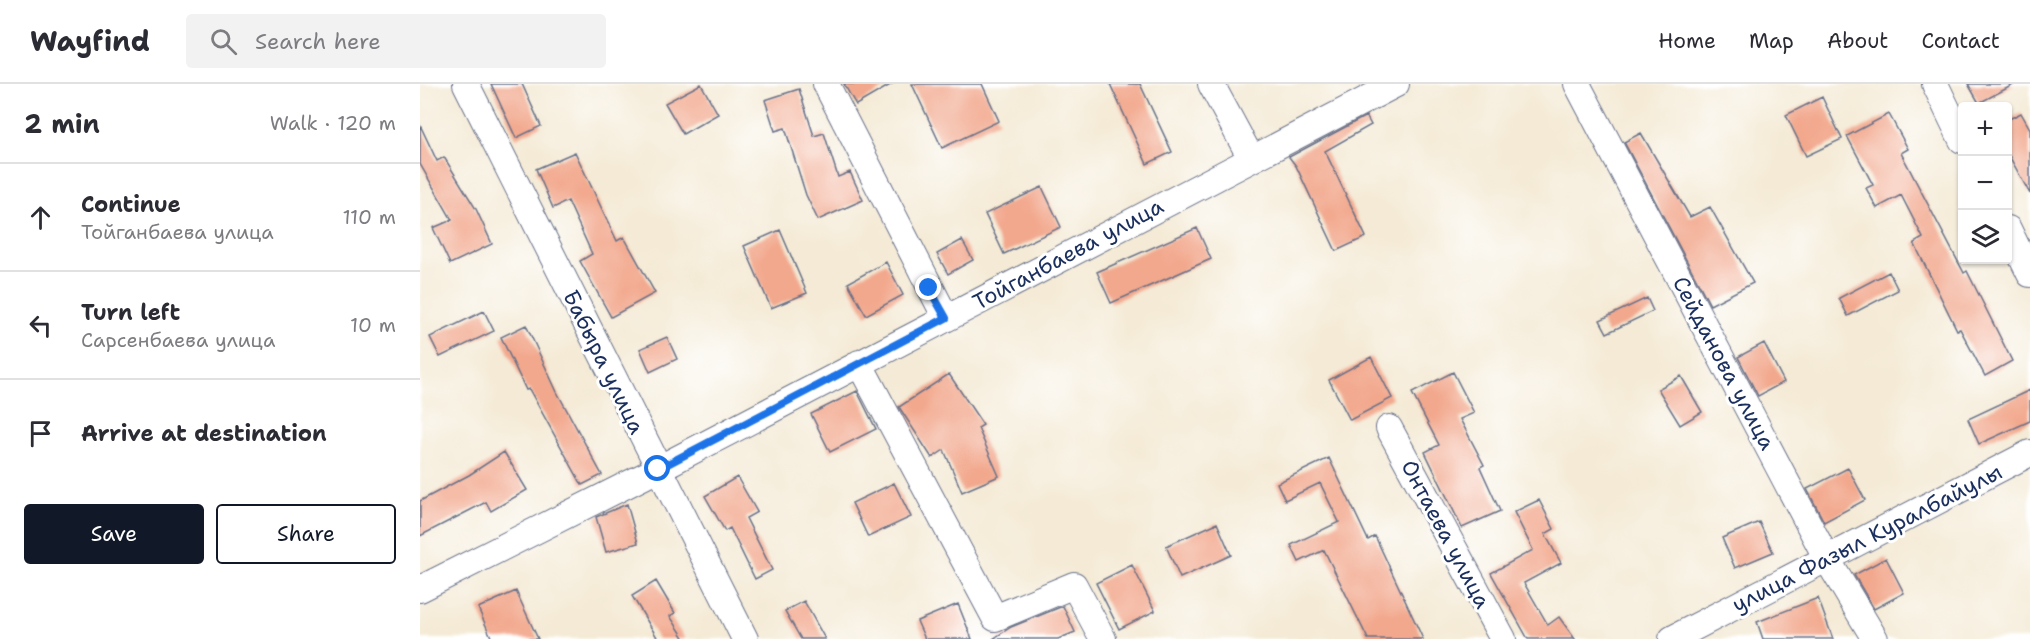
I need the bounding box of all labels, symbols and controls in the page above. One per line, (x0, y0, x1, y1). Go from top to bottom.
search box (186, 14, 606, 68)
text: Wayfind (30, 22, 150, 60)
icon: search (207, 25, 240, 58)
text: Search here (255, 27, 381, 56)
text: Home (1658, 27, 1716, 55)
text: Map (1749, 27, 1794, 55)
text: About (1827, 27, 1888, 55)
text: Contact (1921, 27, 2000, 55)
map controls (1958, 102, 2012, 264)
button: + (1958, 102, 2012, 156)
text: 2 min (24, 106, 100, 141)
text: Walk · 120 m (270, 110, 396, 136)
button: − (1958, 156, 2012, 210)
text: Continue (81, 190, 181, 219)
street label: Тойганбаева улица (968, 191, 1169, 317)
icon: ahead (24, 201, 57, 234)
text: 110 m (342, 204, 396, 230)
button: layers (1958, 210, 2012, 264)
text: Тойганбаева улица (81, 219, 274, 245)
street label: Сейданова улица (1666, 271, 1782, 455)
route end (915, 274, 941, 300)
street label: Бабыра улица (557, 285, 652, 439)
text: Turn left (81, 298, 180, 327)
icon: left (24, 309, 57, 342)
text: 10 m (350, 312, 396, 338)
text: Сарсенбаева улица (81, 327, 275, 353)
icon: arrive (24, 417, 57, 450)
text: Arrive at destination (81, 419, 327, 448)
route start (644, 455, 670, 481)
street label: Онтаева улица (1395, 455, 1498, 614)
street label: улица Фазыл Куралбайулы (1727, 457, 2007, 619)
button: Save (24, 504, 204, 564)
button: Share (216, 504, 396, 564)

